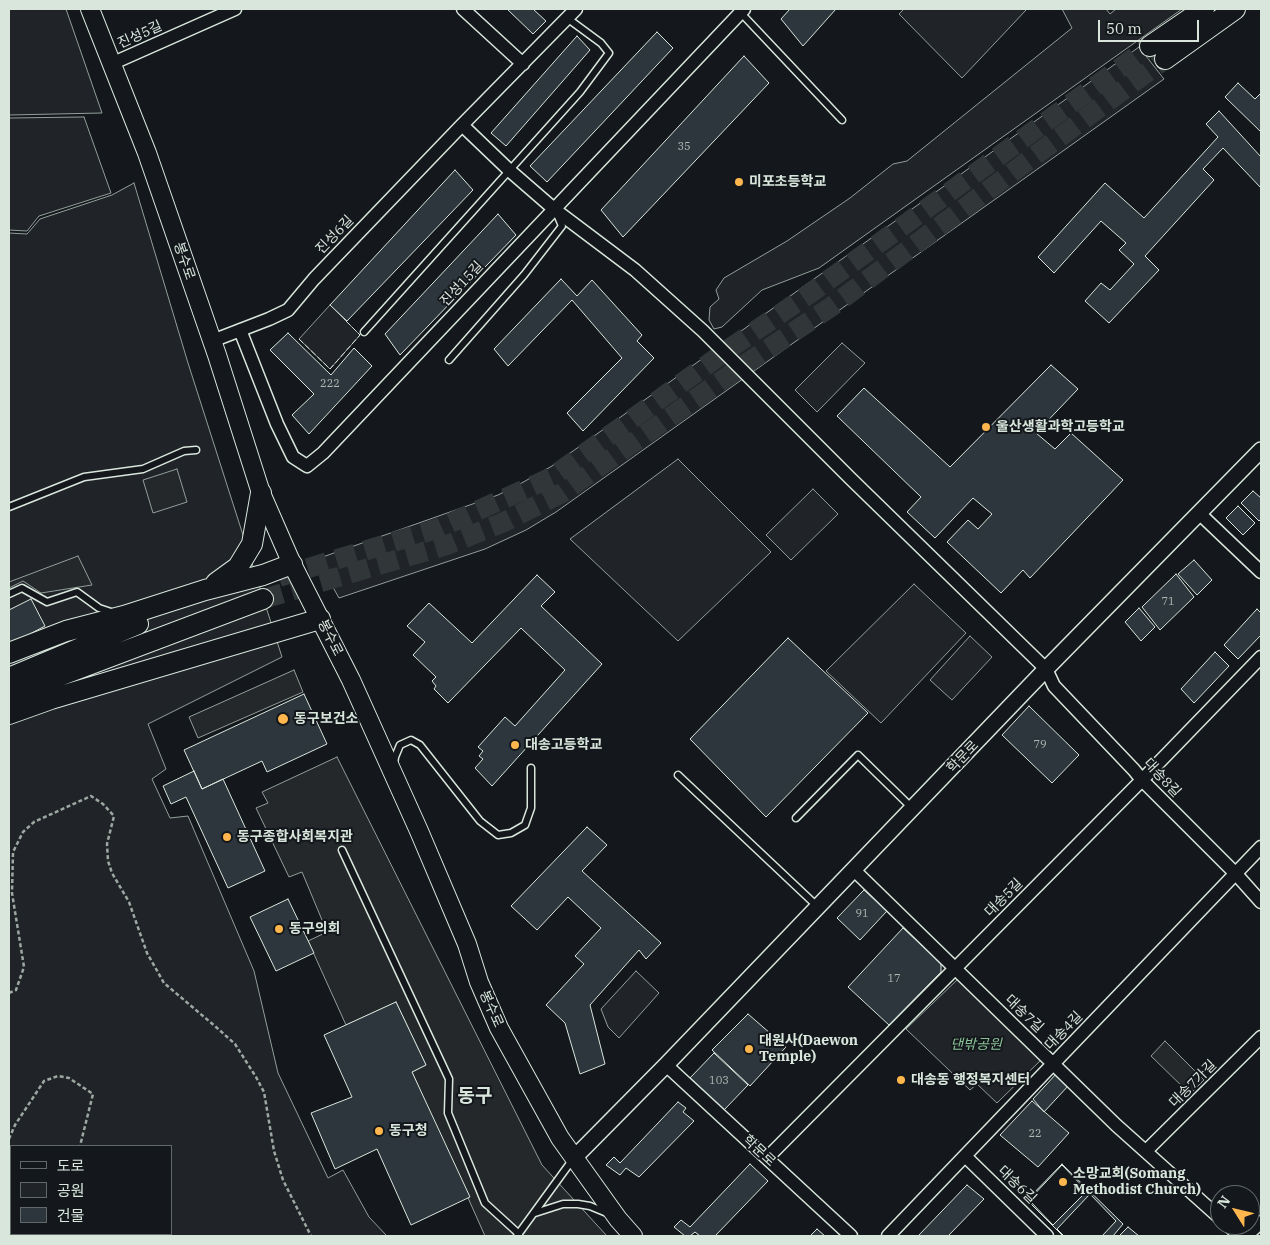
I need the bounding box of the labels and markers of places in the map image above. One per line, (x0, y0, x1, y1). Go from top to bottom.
place label: 미포초등학교 (749, 174, 826, 190)
marker: 미포초등학교 (733, 176, 745, 188)
place label: 울산생활과학고등학교 (996, 419, 1125, 435)
marker: 울산생활과학고등학교 (980, 421, 992, 433)
place label: 동구보건소 (294, 711, 358, 727)
marker: 동구보건소 (276, 712, 290, 726)
place label: 대송고등학교 (525, 737, 602, 753)
marker: 대송고등학교 (509, 739, 521, 751)
place label: 동구종합사회복지관 (237, 829, 353, 845)
marker: 동구종합사회복지관 (221, 831, 233, 843)
place label: 동구의회 (289, 921, 341, 937)
marker: 동구의회 (273, 923, 285, 935)
place label: 대원사(Daewon Temple) (759, 1033, 858, 1066)
marker: 대원사(Daewon Temple) (743, 1043, 755, 1055)
place label: 대송동 행정복지센터 (911, 1072, 1030, 1088)
marker: 대송동 행정복지센터 (895, 1074, 907, 1086)
place label: 동구청 (389, 1123, 428, 1139)
marker: 동구청 (373, 1125, 385, 1137)
place label: 소망교회(Somang Methodist Church) (1073, 1166, 1201, 1198)
marker: 소망교회(Somang Methodist Church) (1057, 1176, 1069, 1188)

